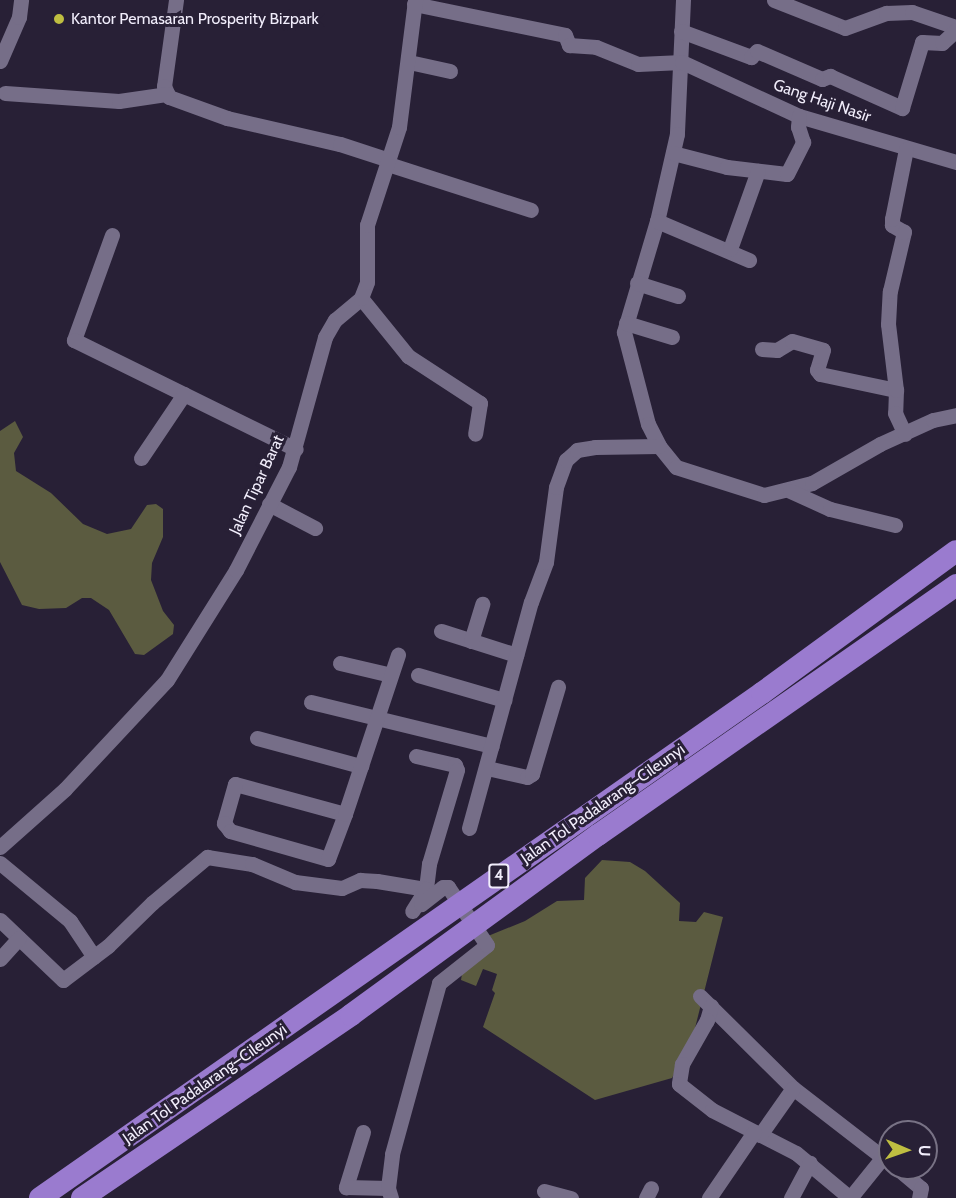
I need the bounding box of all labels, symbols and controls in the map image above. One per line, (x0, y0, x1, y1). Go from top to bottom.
place label: Kantor Pemasaran Prosperity Bizpark (71, 9, 319, 29)
marker: Kantor Pemasaran Prosperity Bizpark (52, 12, 66, 26)
street label: Gang Haji Nasir (771, 75, 873, 127)
street label: Jalan Tipar Barat (226, 432, 288, 538)
street label: Jalan Tol Padalarang–Cileunyi (517, 740, 689, 868)
road number: 4 (487, 864, 511, 888)
street label: Jalan Tol Padalarang–Cileunyi (119, 1020, 291, 1148)
north arrow (878, 1120, 938, 1180)
text: U (915, 1144, 934, 1157)

